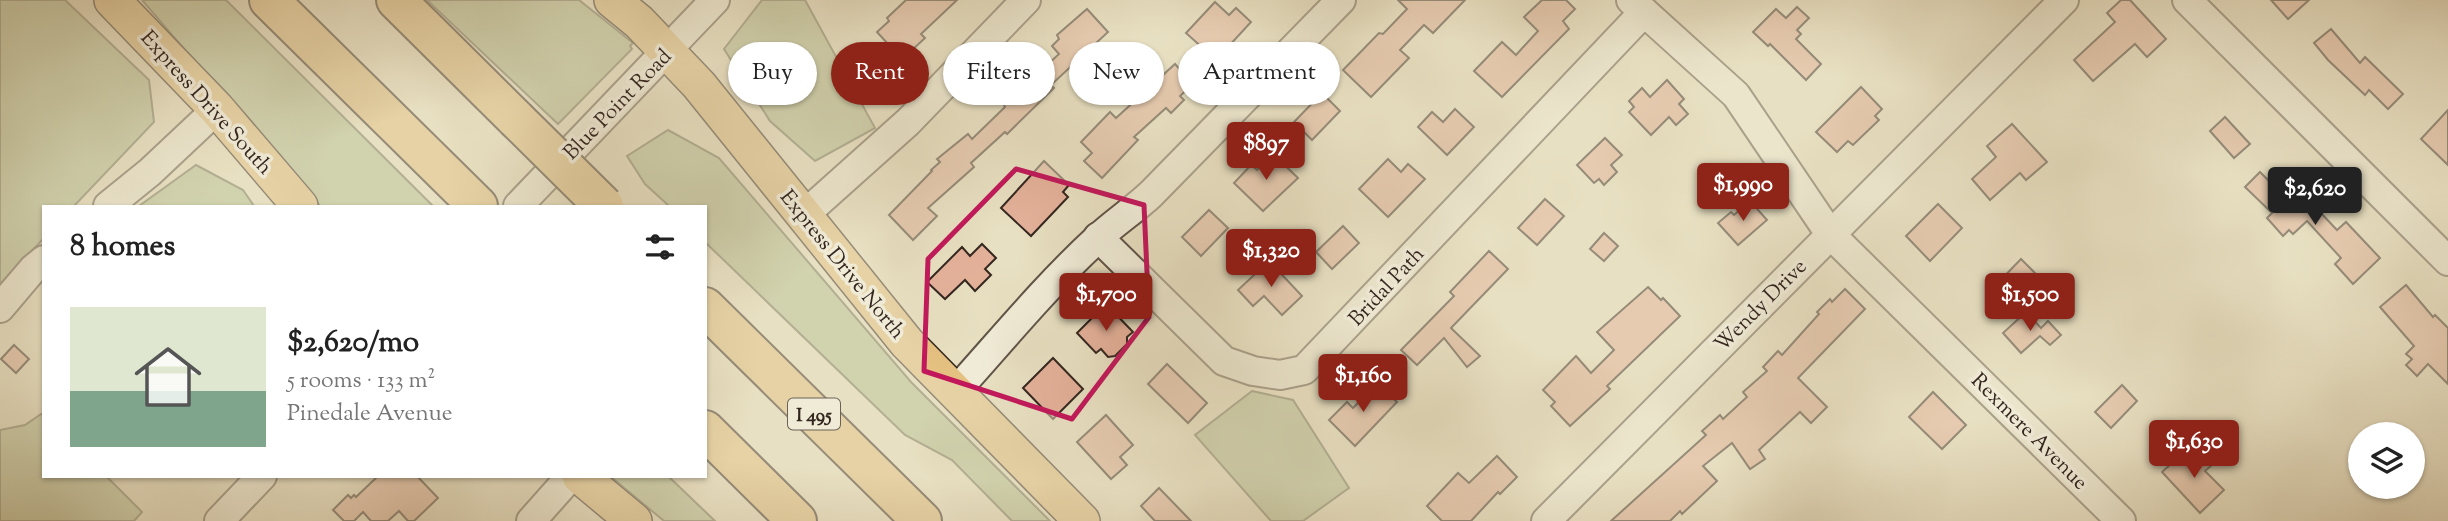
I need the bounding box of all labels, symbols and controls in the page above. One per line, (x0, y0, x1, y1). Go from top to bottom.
street label: Express Drive South (133, 25, 279, 182)
chip: Buy (728, 42, 817, 105)
chip: Rent (831, 42, 929, 105)
chip: Filters (943, 42, 1055, 105)
chip: New (1069, 42, 1164, 105)
chip: Apartment (1178, 42, 1340, 105)
street label: Blue Point Road (557, 43, 680, 168)
pin: $897 (1225, 122, 1307, 182)
text: $897 (1243, 128, 1289, 161)
pin: $1,990 (1686, 164, 1800, 223)
pin: $2,620 (2258, 168, 2372, 227)
text: $1,990 (1713, 169, 1773, 202)
text: $2,620 (2284, 173, 2346, 206)
street label: Express Drive North (772, 184, 911, 346)
text: 8 homes (70, 226, 175, 269)
icon: filters (641, 228, 679, 266)
pin: $1,320 (1214, 230, 1328, 289)
text: $1,320 (1242, 235, 1300, 268)
street label: Bridal Path (1343, 241, 1432, 334)
street label: Wendy Drive (1708, 253, 1815, 360)
pin: $1,700 (1049, 274, 1163, 333)
pin: $1,500 (1973, 274, 2087, 333)
text: $1,700 (1075, 279, 1137, 312)
text: $1,500 (2001, 279, 2059, 312)
text: $2,620/mo (287, 322, 419, 365)
icon: home (126, 335, 210, 419)
pin: $1,160 (1306, 354, 1420, 414)
text: $1,160 (1334, 360, 1392, 393)
text: 5 rooms · 133 m² (287, 365, 435, 398)
street label: Rexmere Avenue (1963, 367, 2094, 498)
text: Pinedale Avenue (287, 398, 453, 431)
road number: I 495 (788, 398, 840, 430)
pin: $1,630 (2137, 420, 2251, 480)
map controls (2348, 422, 2425, 499)
button: layers (2348, 422, 2425, 499)
text: $1,630 (2165, 426, 2223, 459)

